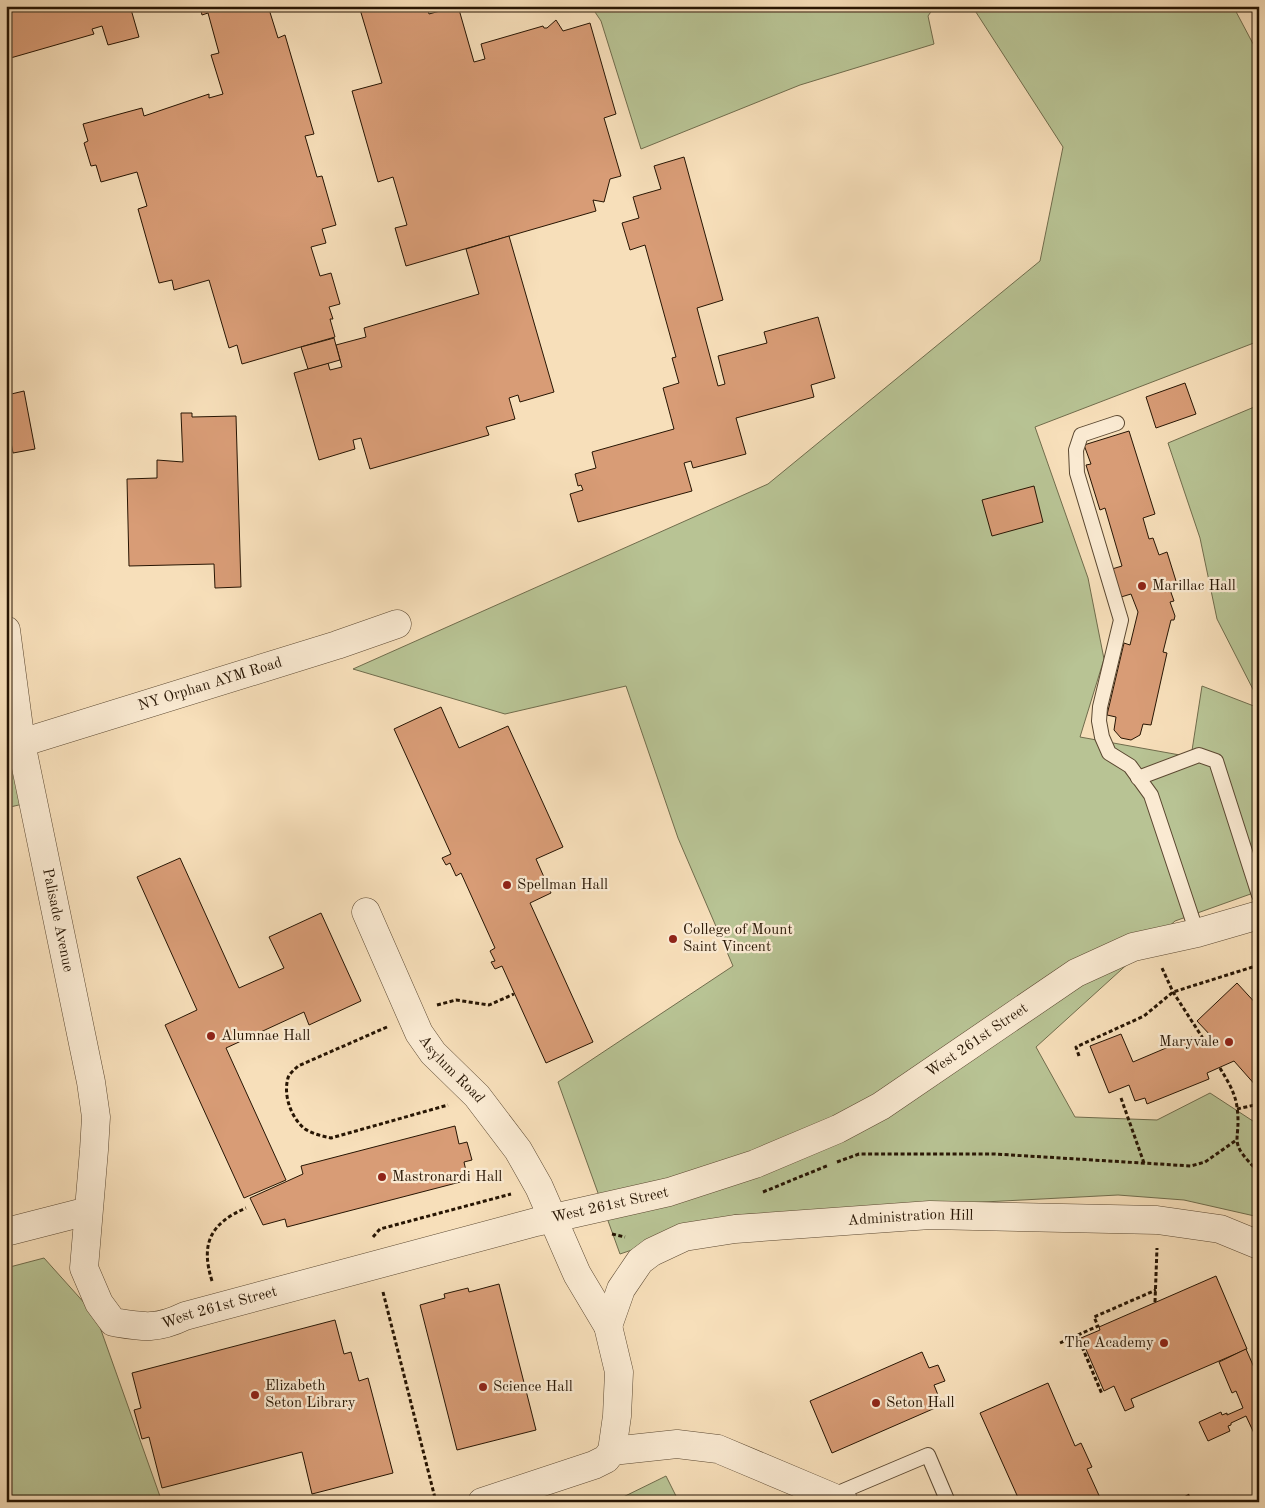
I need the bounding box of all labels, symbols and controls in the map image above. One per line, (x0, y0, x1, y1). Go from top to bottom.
place label: Marillac Hall (1152, 579, 1236, 594)
marker: Marillac Hall (1136, 580, 1148, 592)
street label: NY Orphan AYM Road (136, 655, 284, 714)
street label: Palisade Avenue (40, 867, 76, 974)
place label: Spellman Hall (517, 878, 608, 893)
marker: Spellman Hall (501, 879, 513, 891)
place label: College of Mount Saint Vincent (683, 923, 793, 955)
marker: College of Mount Saint Vincent (667, 933, 679, 945)
street label: West 261st Street (924, 1001, 1031, 1080)
place label: Alumnae Hall (221, 1029, 310, 1044)
marker: Alumnae Hall (205, 1030, 217, 1042)
street label: Asylum Road (416, 1033, 487, 1106)
place label: Maryvale (1159, 1035, 1219, 1050)
marker: Maryvale (1223, 1036, 1235, 1048)
place label: Mastronardi Hall (392, 1170, 502, 1185)
marker: Mastronardi Hall (376, 1171, 388, 1183)
street label: West 261st Street (550, 1185, 670, 1226)
street label: Administration Hill (847, 1207, 974, 1228)
street label: West 261st Street (160, 1284, 279, 1332)
place label: The Academy (1064, 1336, 1154, 1351)
marker: The Academy (1158, 1337, 1170, 1349)
place label: Elizabeth Seton Library (265, 1379, 356, 1411)
place label: Science Hall (493, 1380, 573, 1395)
marker: Science Hall (477, 1381, 489, 1393)
marker: Elizabeth Seton Library (249, 1389, 261, 1401)
place label: Seton Hall (886, 1396, 955, 1411)
marker: Seton Hall (870, 1397, 882, 1409)

